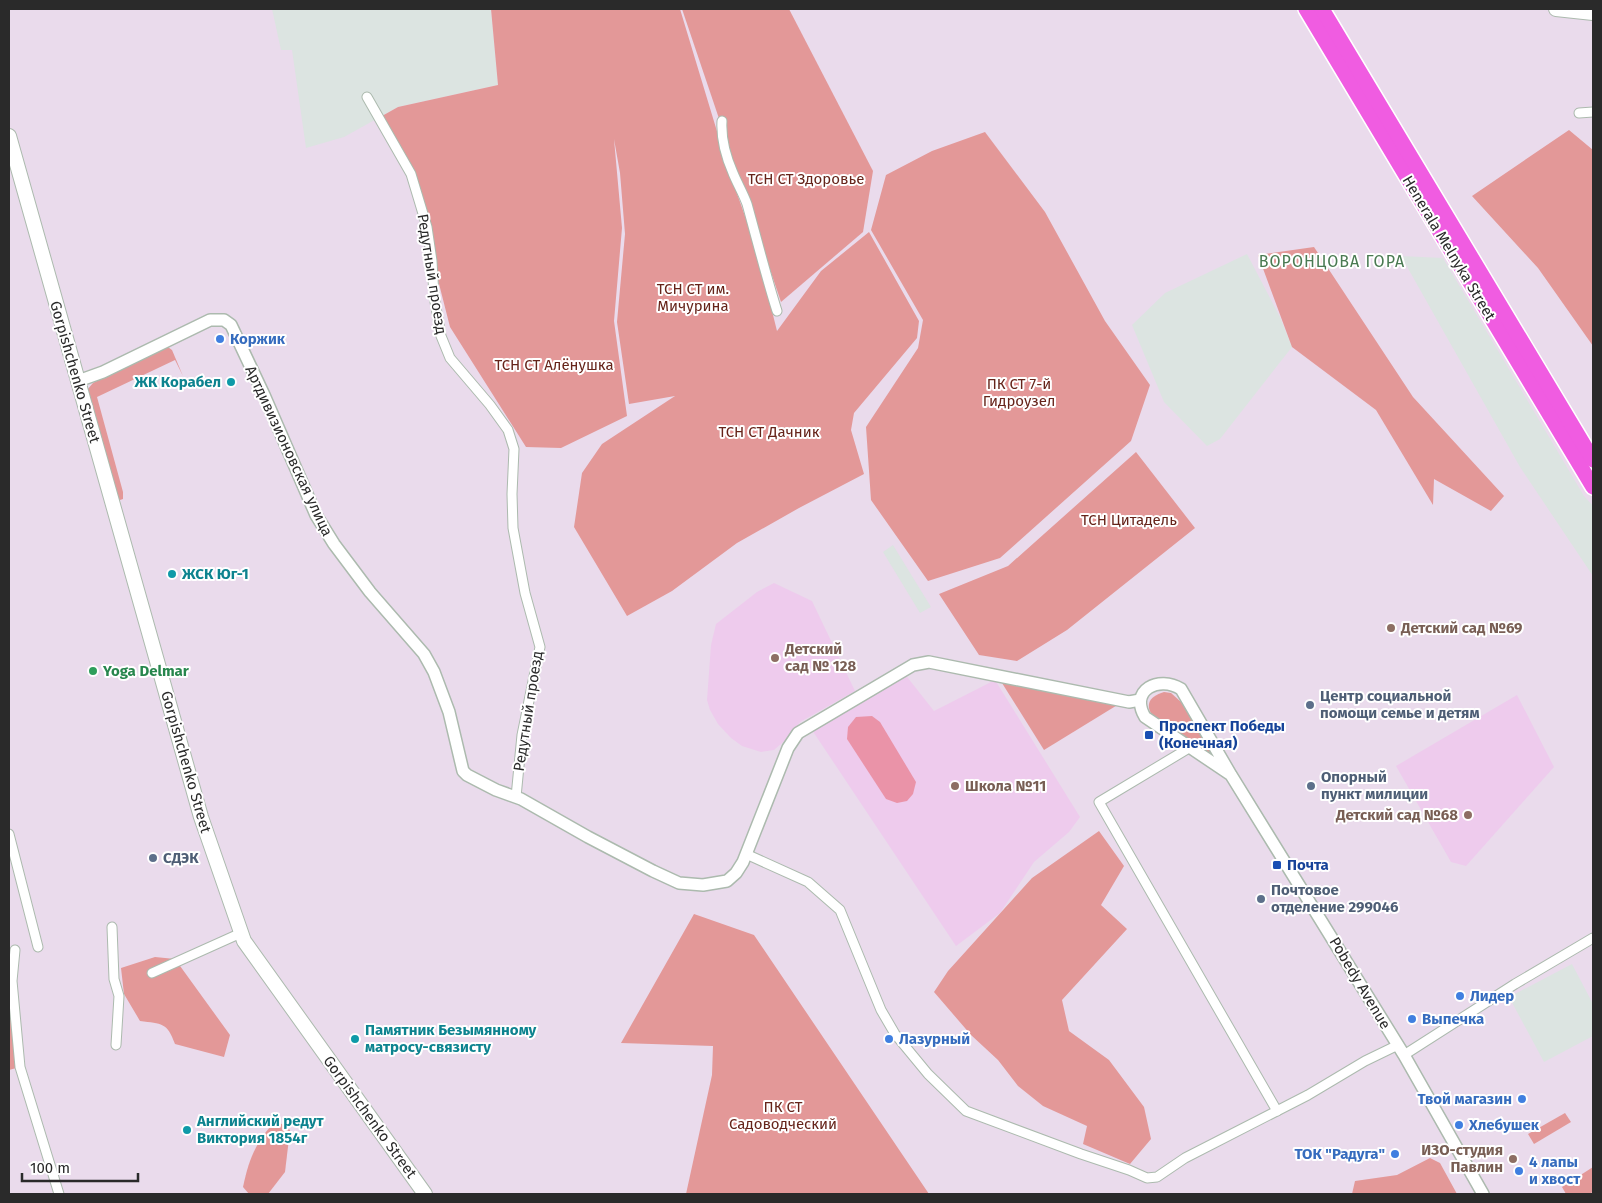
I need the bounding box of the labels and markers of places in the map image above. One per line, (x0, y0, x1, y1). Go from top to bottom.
place label: Коржик (230, 330, 286, 348)
marker: Коржик (214, 333, 226, 345)
place label: ЖК Корабел (133, 373, 221, 391)
marker: ЖК Корабел (225, 376, 237, 388)
place label: ЖСК Юг-1 (181, 565, 249, 583)
marker: ЖСК Юг-1 (166, 568, 178, 580)
place label: Детский сад №69 (1400, 619, 1523, 637)
marker: Детский сад №69 (1385, 622, 1397, 634)
place label: Детский сад № 128 (784, 640, 856, 675)
marker: Детский сад № 128 (769, 652, 781, 664)
place label: Yoga Delmar (102, 662, 190, 680)
marker: Yoga Delmar (87, 665, 99, 677)
place label: Центр социальной помощи семье и детям (1320, 687, 1479, 722)
marker: Центр социальной помощи семье и детям (1304, 699, 1316, 711)
place label: Проспект Победы (Конечная) (1159, 717, 1285, 752)
marker: Проспект Победы (Конечная) (1143, 729, 1155, 741)
place label: Опорный пункт милиции (1321, 768, 1428, 803)
place label: Школа №11 (965, 777, 1046, 795)
marker: Школа №11 (949, 780, 961, 792)
marker: Опорный пункт милиции (1305, 780, 1317, 792)
place label: Детский сад №68 (1335, 806, 1458, 824)
marker: Детский сад №68 (1462, 809, 1474, 821)
place label: СДЭК (163, 849, 199, 867)
marker: СДЭК (147, 852, 159, 864)
place label: Почта (1287, 856, 1329, 874)
marker: Почта (1271, 859, 1283, 871)
place label: Почтовое отделение 299046 (1271, 881, 1399, 916)
marker: Почтовое отделение 299046 (1255, 893, 1267, 905)
place label: Лидер (1470, 987, 1514, 1005)
marker: Лидер (1454, 990, 1466, 1002)
place label: Выпечка (1422, 1010, 1484, 1028)
marker: Выпечка (1406, 1013, 1418, 1025)
place label: Памятник Безымянному матросу-связисту (365, 1021, 537, 1056)
place label: Лазурный (899, 1030, 970, 1048)
marker: Памятник Безымянному матросу-связисту (349, 1033, 361, 1045)
marker: Лазурный (883, 1033, 895, 1045)
place label: Твой магазин (1417, 1090, 1512, 1108)
marker: Твой магазин (1516, 1093, 1528, 1105)
place label: Английский редут Виктория 1854г (196, 1112, 325, 1147)
place label: Хлебушек (1468, 1116, 1540, 1134)
marker: Хлебушек (1453, 1119, 1465, 1131)
marker: Английский редут Виктория 1854г (181, 1124, 193, 1136)
place label: ИЗО-студия Павлин (1421, 1141, 1503, 1176)
place label: ТОК "Радуга" (1294, 1145, 1385, 1163)
marker: ТОК "Радуга" (1389, 1148, 1401, 1160)
marker: ИЗО-студия Павлин (1507, 1153, 1519, 1165)
place label: 4 лапы и хвост (1529, 1153, 1581, 1188)
marker: 4 лапы и хвост (1513, 1165, 1525, 1177)

